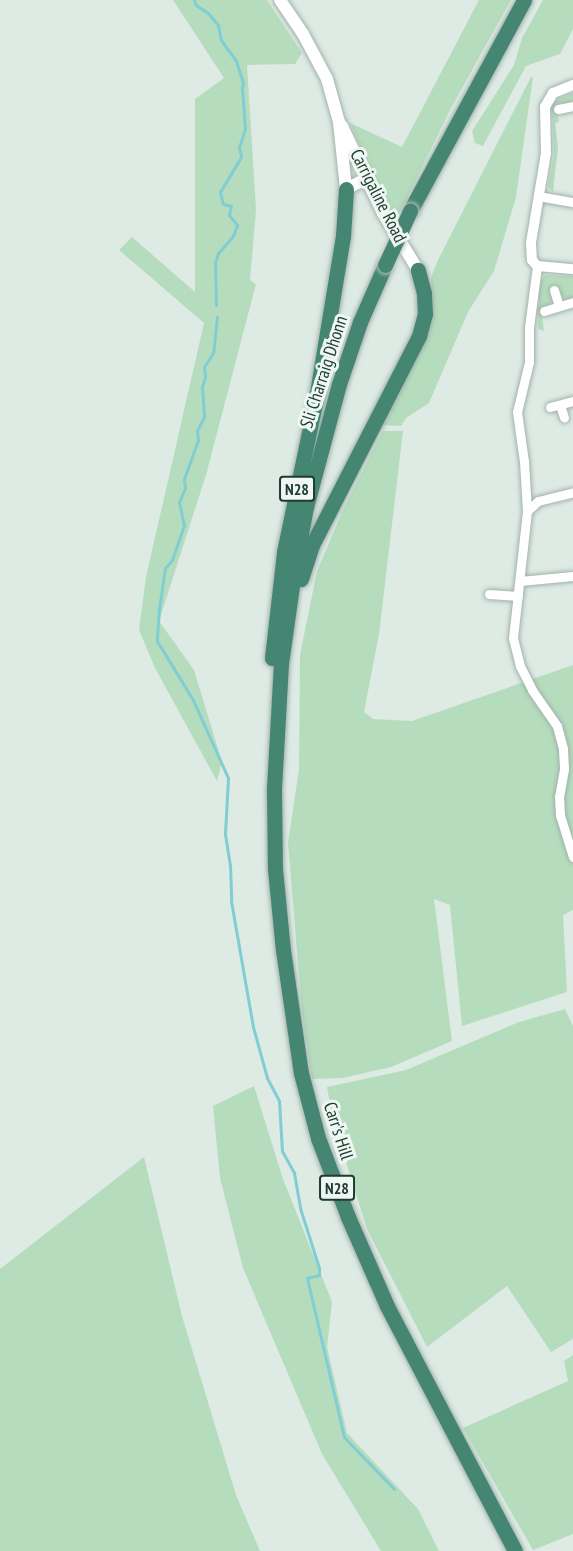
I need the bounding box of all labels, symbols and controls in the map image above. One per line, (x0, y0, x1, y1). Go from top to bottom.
street label: Carrigaline Road (345, 146, 411, 246)
street label: Sli Charraig Dhonn (296, 313, 352, 431)
road number: N28 (279, 476, 315, 502)
street label: Carr's Hill (319, 1099, 357, 1163)
road number: N28 (319, 1175, 355, 1201)

